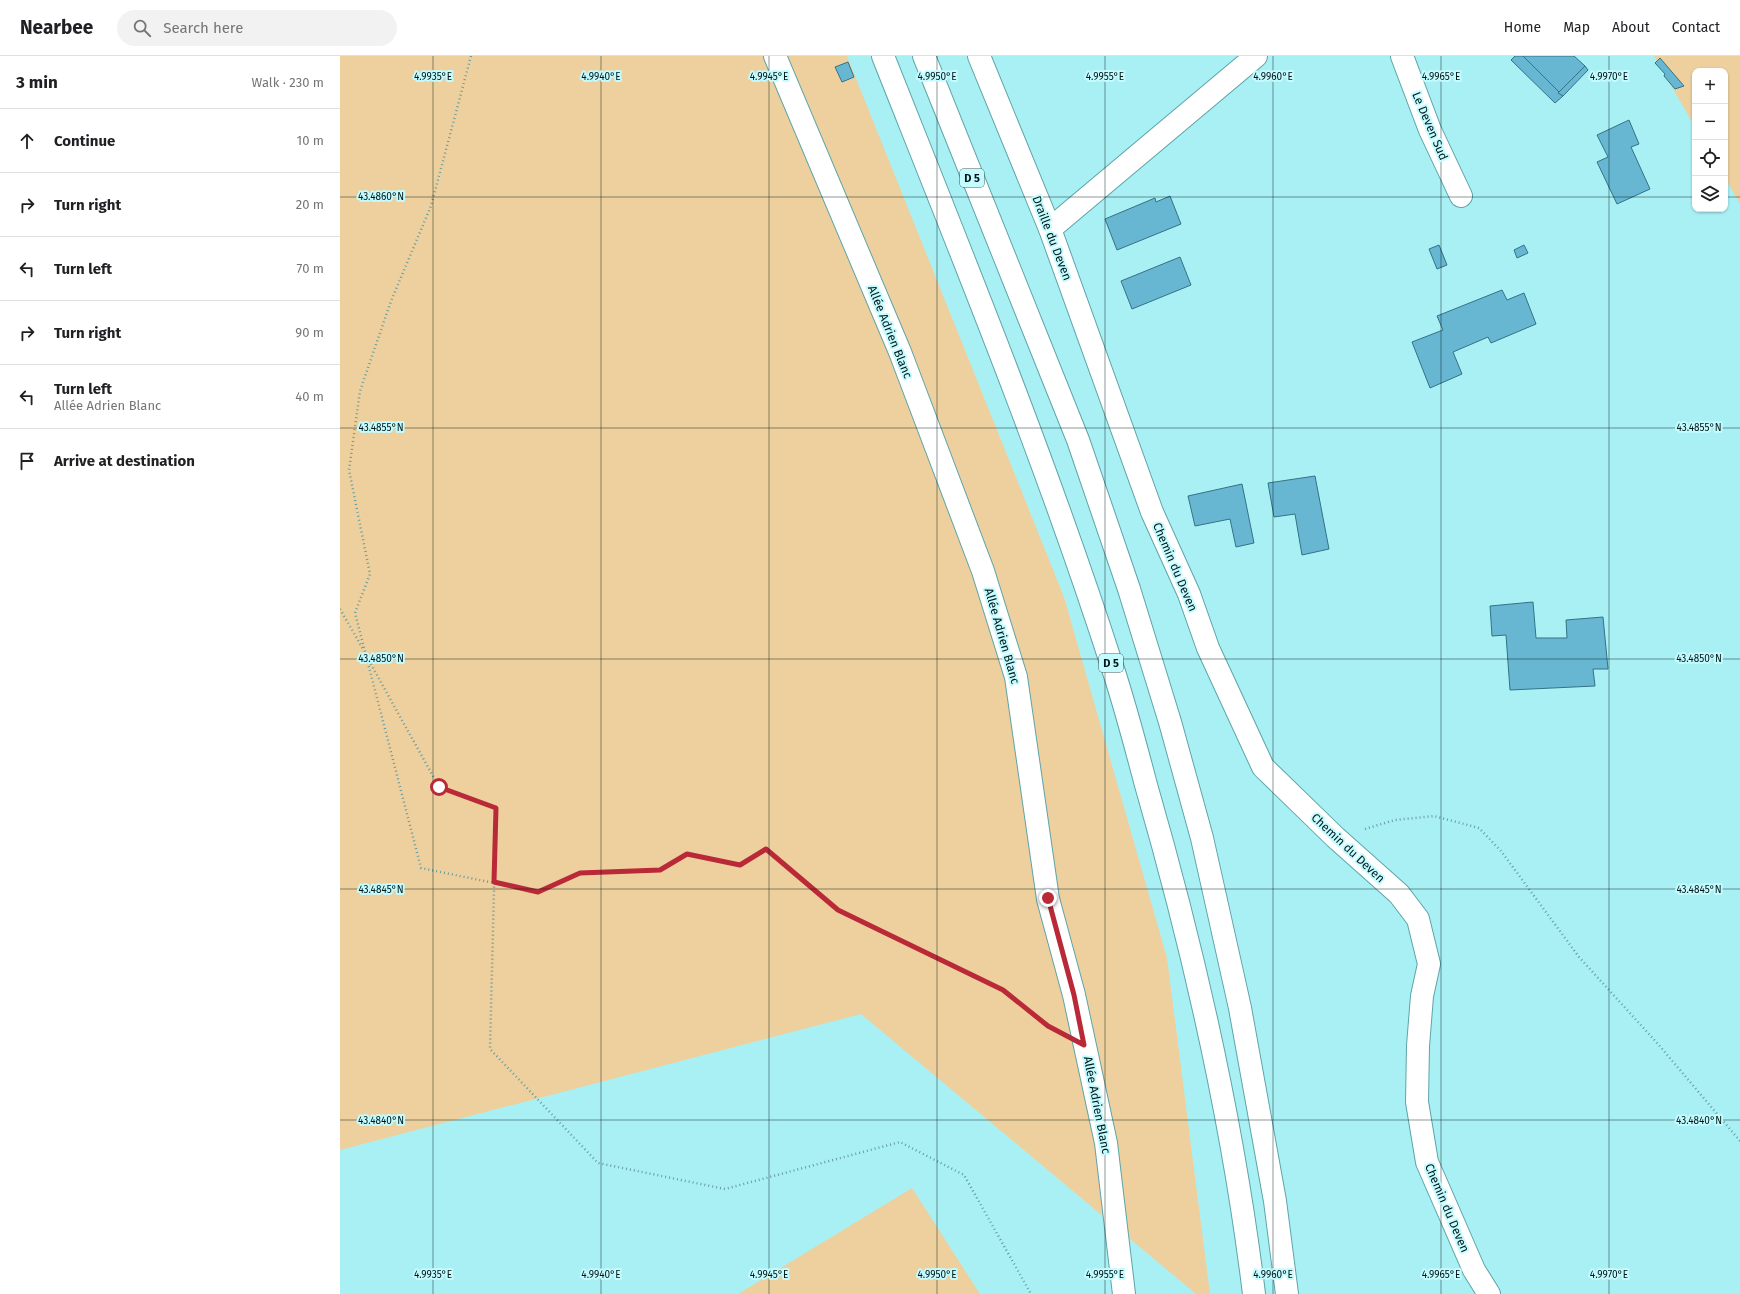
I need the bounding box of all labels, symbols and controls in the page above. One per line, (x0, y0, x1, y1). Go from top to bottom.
search box (117, 10, 397, 46)
text: Nearbee (20, 16, 93, 39)
icon: search (131, 17, 153, 39)
text: Search here (163, 19, 243, 37)
text: Home (1504, 19, 1541, 36)
text: Map (1563, 19, 1590, 36)
text: About (1612, 19, 1650, 36)
text: Contact (1672, 19, 1720, 36)
map controls (1692, 68, 1728, 212)
button: + (1692, 68, 1728, 104)
text: 4.9935°E (414, 71, 452, 83)
text: 4.9940°E (581, 71, 621, 83)
text: 4.9945°E (750, 71, 788, 83)
text: 4.9950°E (917, 71, 957, 83)
text: 4.9955°E (1086, 71, 1124, 83)
text: 4.9960°E (1253, 71, 1293, 83)
text: 4.9965°E (1422, 71, 1460, 83)
text: 4.9970°E (1590, 71, 1628, 83)
text: 3 min (16, 72, 58, 93)
text: Walk · 230 m (252, 75, 324, 90)
street label: Le Deven Sud (1409, 90, 1451, 162)
button: − (1692, 104, 1728, 140)
icon: ahead (16, 130, 38, 152)
text: Continue (54, 132, 115, 150)
text: 10 m (297, 133, 324, 148)
button: locate (1692, 140, 1728, 176)
road number: D 5 (960, 169, 984, 187)
button: layers (1692, 176, 1728, 212)
text: 43.4860°N (358, 191, 404, 203)
icon: right (16, 194, 38, 216)
street label: Draille du Deven (1029, 194, 1075, 282)
text: Turn right (54, 196, 121, 214)
text: 20 m (296, 197, 324, 212)
icon: left (16, 258, 38, 280)
text: Turn left (54, 260, 112, 278)
text: 70 m (297, 261, 324, 276)
street label: Allée Adrien Blanc (865, 283, 915, 381)
icon: right (16, 322, 38, 344)
text: Turn right (54, 324, 121, 342)
text: 90 m (295, 325, 324, 340)
text: Turn left (54, 380, 112, 398)
icon: left (16, 386, 38, 408)
text: 40 m (295, 389, 324, 404)
text: Allée Adrien Blanc (54, 398, 161, 413)
text: 43.4855°N (359, 422, 403, 434)
text: 43.4855°N (1677, 422, 1721, 434)
icon: arrive (16, 450, 38, 472)
text: Arrive at destination (54, 452, 195, 470)
street label: Chemin du Deven (1150, 521, 1200, 613)
street label: Allée Adrien Blanc (982, 586, 1022, 686)
text: 43.4850°N (358, 653, 404, 665)
text: 43.4850°N (1676, 653, 1722, 665)
road number: D 5 (1099, 654, 1123, 672)
route start (430, 778, 448, 796)
street label: Chemin du Deven (1308, 810, 1388, 886)
text: 43.4845°N (358, 884, 404, 896)
text: 43.4845°N (1676, 884, 1722, 896)
route end (1039, 889, 1057, 907)
street label: Allée Adrien Blanc (1081, 1055, 1113, 1155)
text: 43.4840°N (358, 1115, 404, 1127)
text: 43.4840°N (1676, 1115, 1722, 1127)
street label: Chemin du Deven (1422, 1162, 1472, 1254)
text: 4.9935°E (414, 1269, 452, 1281)
text: 4.9940°E (581, 1269, 621, 1281)
text: 4.9945°E (750, 1269, 788, 1281)
text: 4.9950°E (917, 1269, 957, 1281)
text: 4.9955°E (1086, 1269, 1124, 1281)
text: 4.9960°E (1253, 1269, 1293, 1281)
text: 4.9965°E (1422, 1269, 1460, 1281)
text: 4.9970°E (1590, 1269, 1628, 1281)

